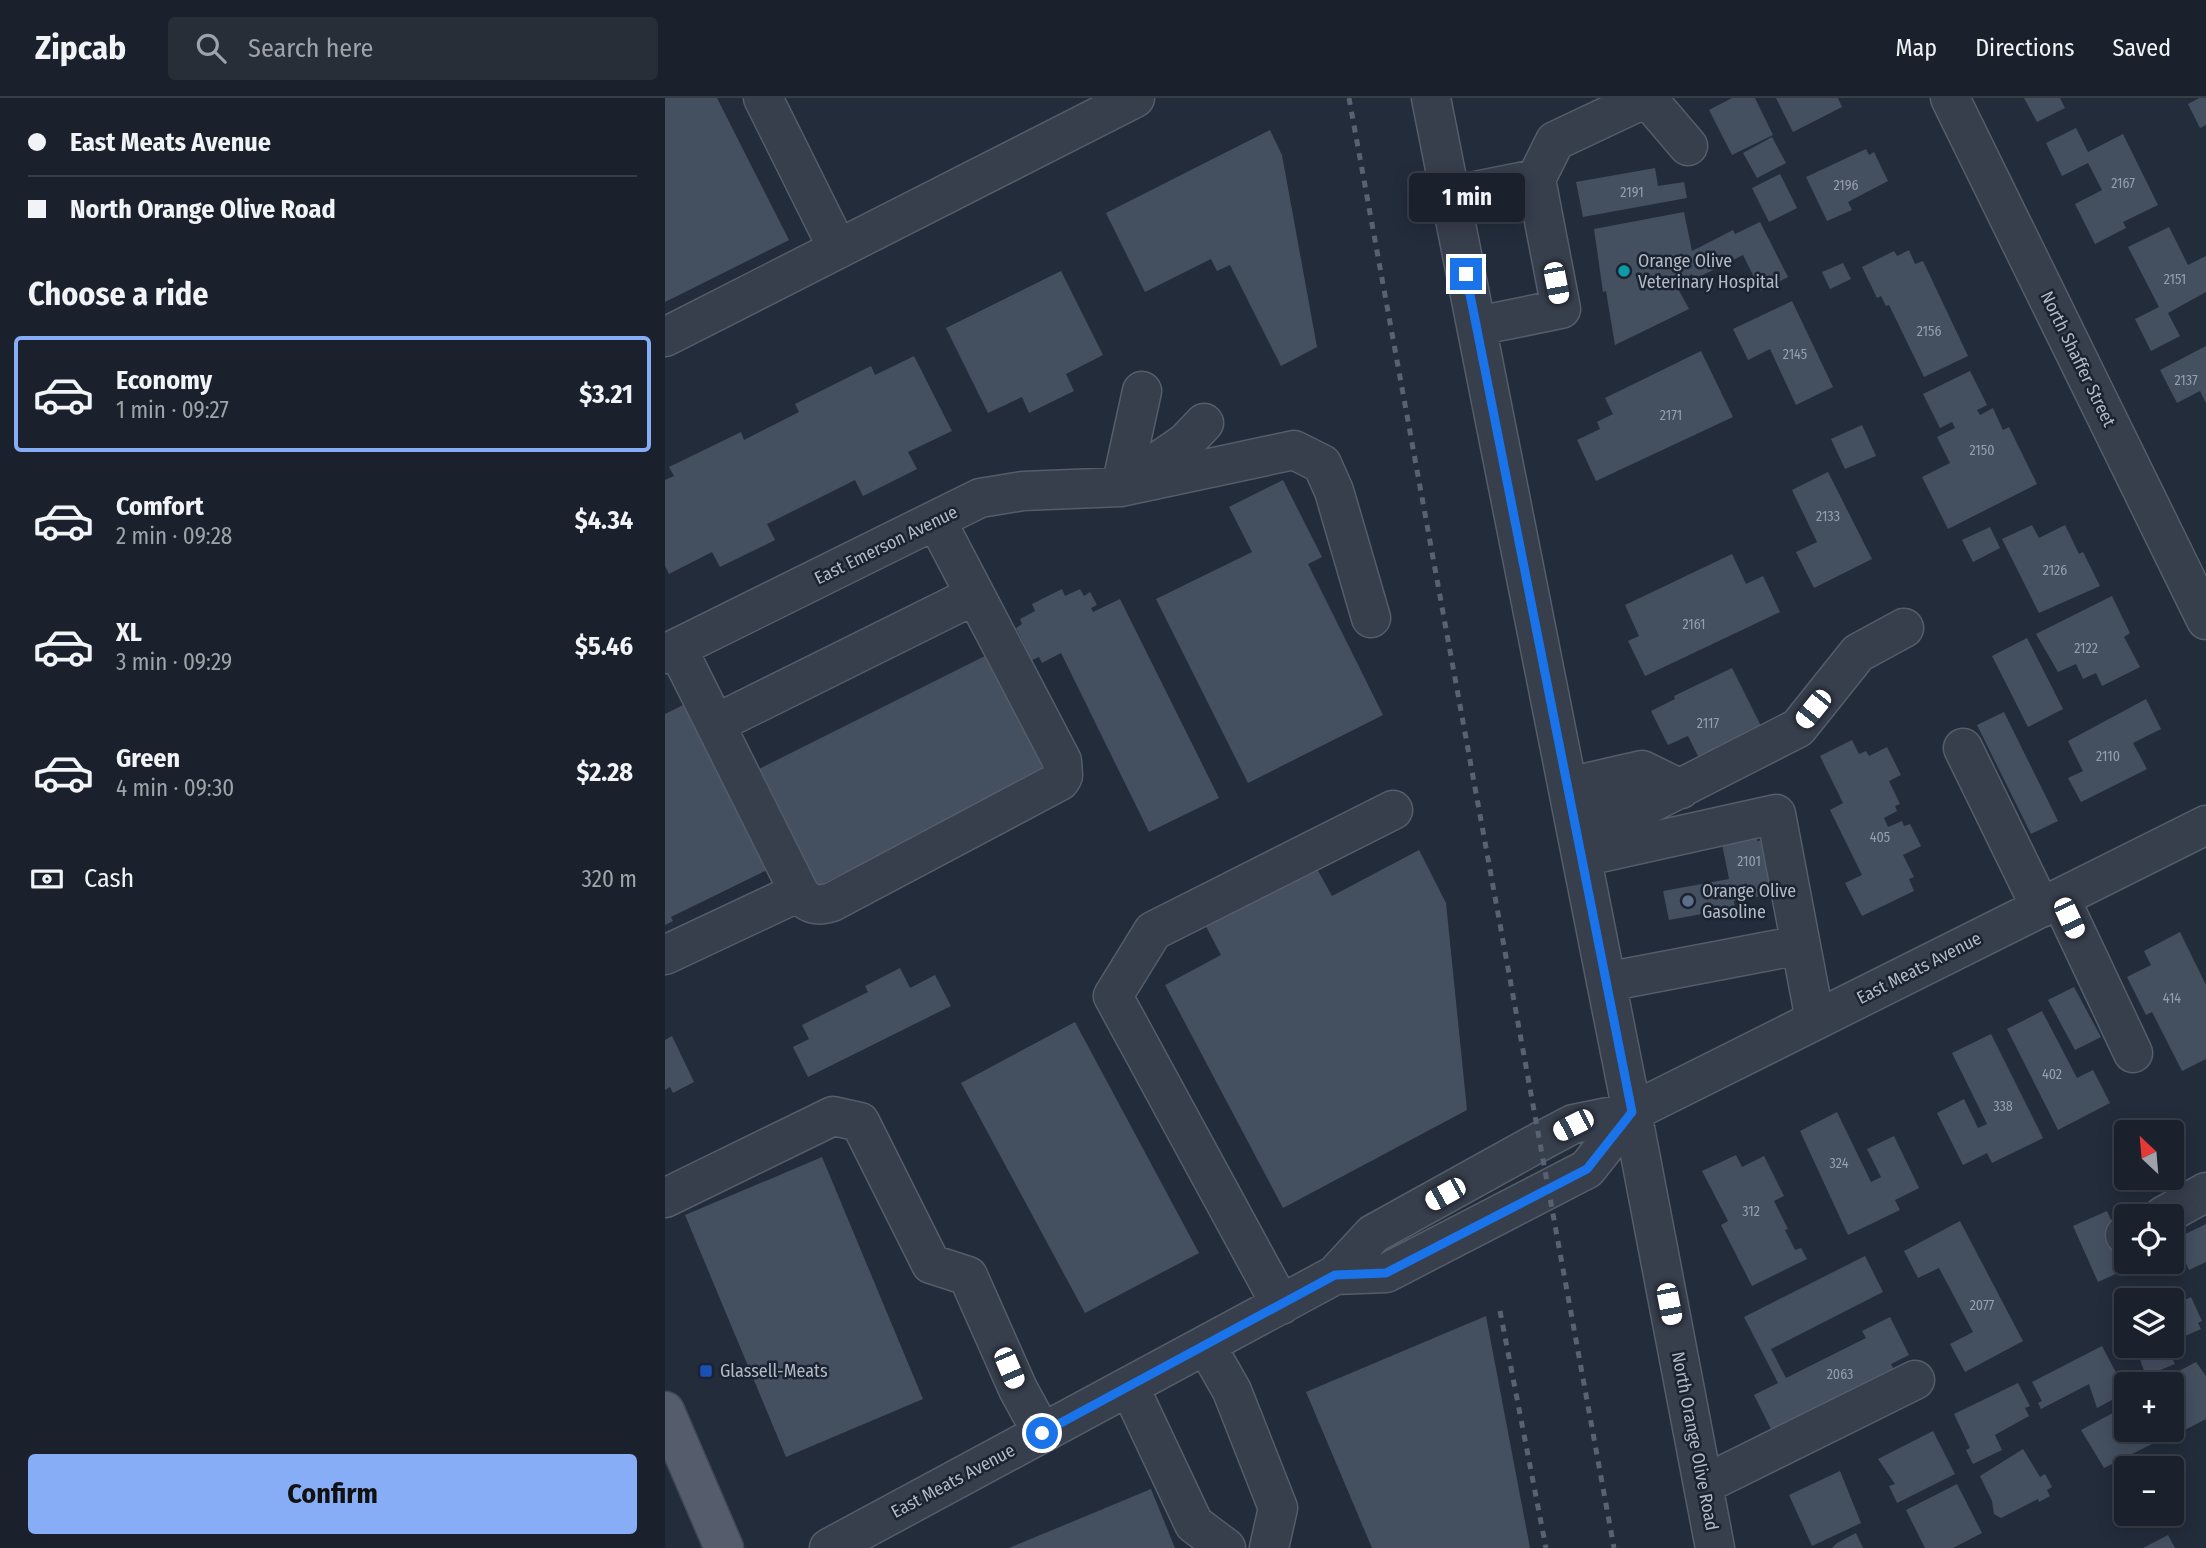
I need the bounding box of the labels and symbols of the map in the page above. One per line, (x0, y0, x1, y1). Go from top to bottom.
callout: 1 min (1408, 172, 1524, 222)
house number: 2167 (2111, 175, 2135, 192)
house number: 2196 (1833, 177, 1859, 194)
house number: 2191 (1620, 184, 1644, 201)
place label: Orange Olive Veterinary Hospital (1638, 250, 1779, 293)
route end (1450, 258, 1482, 290)
car (1542, 260, 1571, 306)
marker: Orange Olive Veterinary Hospital (1616, 263, 1632, 279)
house number: 2151 (2164, 271, 2186, 288)
street label: North Shaffer Street (2036, 288, 2120, 430)
house number: 2156 (1917, 323, 1941, 340)
house number: 2145 (1783, 346, 1807, 363)
house number: 2137 (2174, 372, 2198, 389)
house number: 2171 (1660, 407, 1682, 424)
house number: 2150 (1969, 442, 1995, 459)
street label: East Emerson Avenue (811, 501, 961, 589)
house number: 2133 (1816, 508, 1840, 525)
house number: 2126 (2043, 562, 2067, 579)
house number: 2161 (1682, 616, 1706, 633)
house number: 2122 (2074, 640, 2098, 657)
car (1792, 686, 1835, 732)
house number: 2117 (1697, 715, 1719, 732)
house number: 2110 (2096, 748, 2120, 765)
house number: 405 (1870, 829, 1890, 846)
house number: 2101 (1737, 853, 1761, 870)
place label: Orange Olive Gasoline (1702, 880, 1796, 923)
marker: Orange Olive Gasoline (1680, 893, 1696, 909)
car (2051, 895, 2088, 941)
street label: East Meats Avenue (1853, 927, 1985, 1009)
house number: 414 (2163, 990, 2181, 1007)
house number: 402 (2042, 1066, 2062, 1083)
house number: 338 (1993, 1098, 2013, 1115)
car (1550, 1106, 1597, 1144)
north arrow (2114, 1120, 2184, 1190)
house number: 324 (1830, 1155, 1849, 1172)
car (1422, 1175, 1469, 1213)
house number: 312 (1742, 1203, 1760, 1220)
car (1655, 1281, 1684, 1327)
house number: 2077 (1970, 1297, 1995, 1314)
car (992, 1345, 1027, 1391)
street label: North Orange Olive Road (1667, 1350, 1723, 1532)
place label: Glassell-Meats (720, 1360, 828, 1382)
marker: Glassell-Meats (698, 1363, 714, 1379)
house number: 2063 (1827, 1366, 1853, 1383)
route start (1026, 1417, 1058, 1449)
street label: East Meats Avenue (887, 1439, 1019, 1523)

